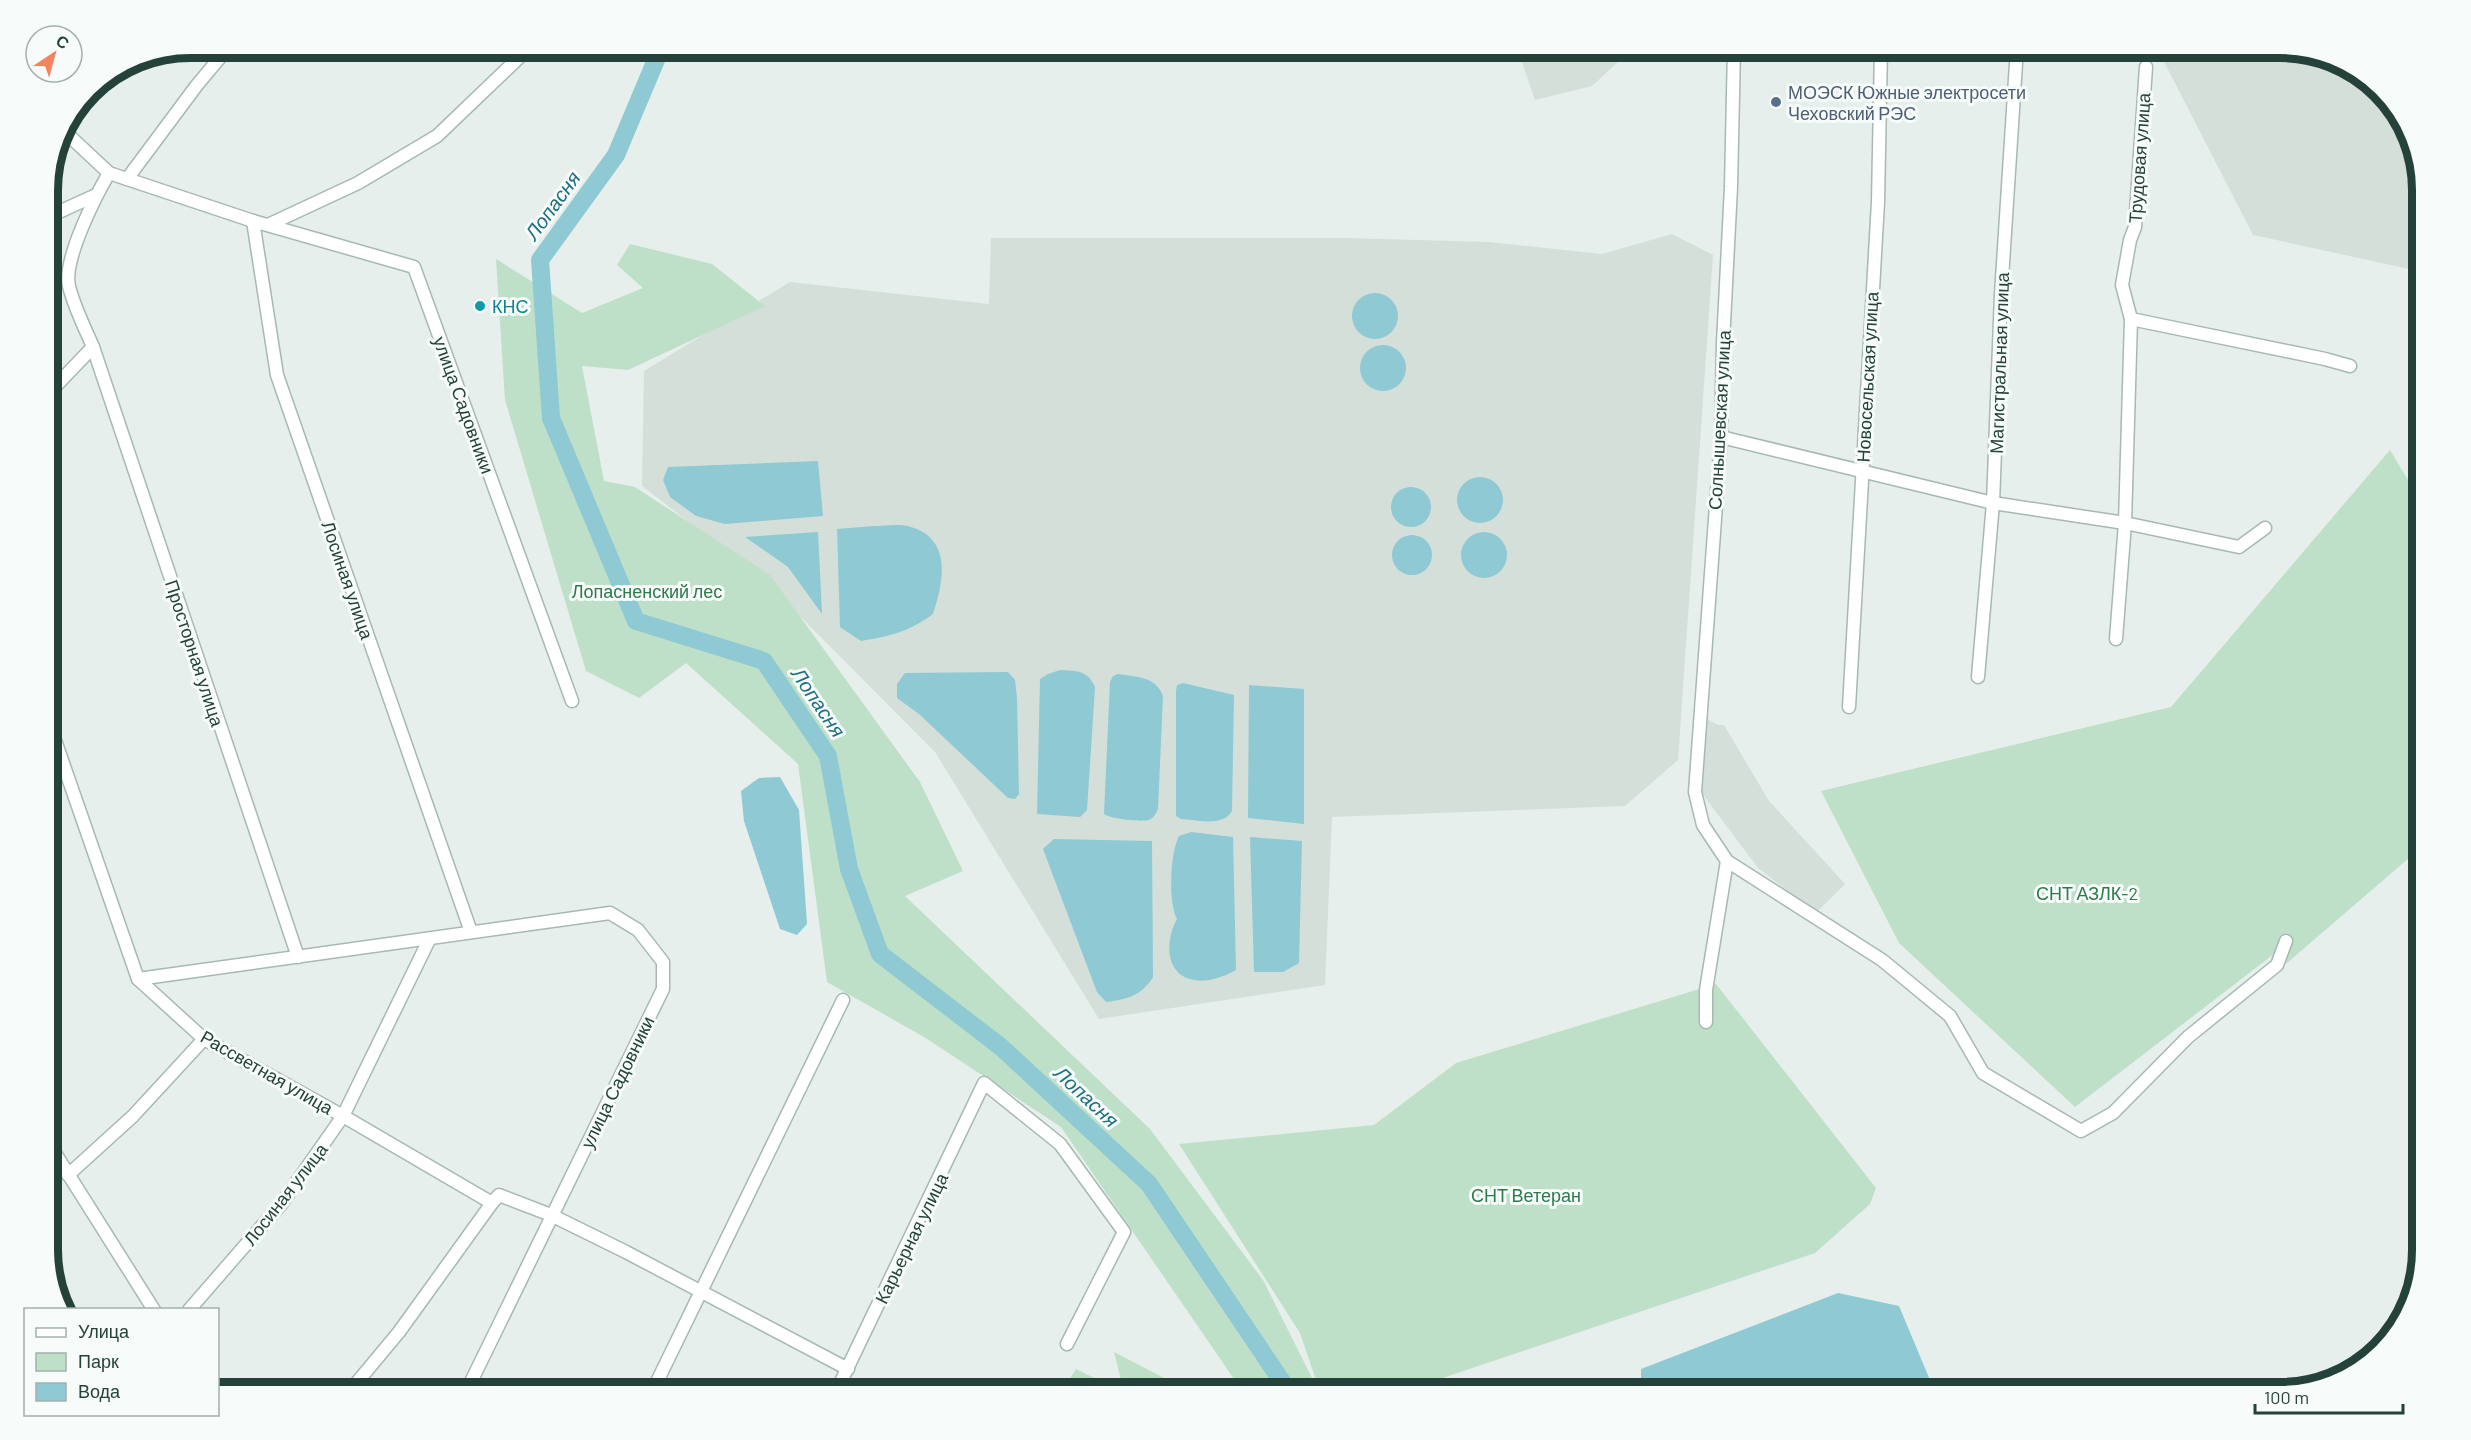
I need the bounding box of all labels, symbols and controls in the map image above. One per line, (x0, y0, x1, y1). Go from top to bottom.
north arrow (24, 24, 84, 84)
text: С (53, 30, 74, 53)
place label: МОЭСК Южные электросети Чеховский РЭС (1788, 81, 2026, 124)
street label: Трудовая улица (2123, 91, 2155, 224)
marker: МОЭСК Южные электросети Чеховский РЭС (1769, 95, 1783, 109)
water label: Лопасня (518, 166, 585, 245)
street label: Магистральная улица (1985, 271, 2013, 454)
street label: Новосельская улица (1852, 290, 1883, 463)
place label: КНС (492, 295, 528, 317)
marker: КНС (473, 299, 487, 313)
street label: Солнышевская улица (1703, 329, 1735, 510)
street label: улица Садовники (429, 333, 499, 477)
street label: Лосиная улица (317, 518, 379, 643)
street label: Просторная улица (161, 577, 229, 730)
park label: Лопасненский лес (572, 580, 722, 602)
water label: Лопасня (786, 661, 851, 742)
park label: СНТ АЗЛК-2 (2036, 882, 2138, 904)
street label: улица Садовники (575, 1012, 659, 1152)
street label: Рассветная улица (197, 1025, 338, 1119)
water label: Лопасня (1049, 1059, 1124, 1132)
street label: Лосиная улица (238, 1138, 332, 1249)
street label: Карьерная улица (870, 1168, 953, 1307)
park label: СНТ Ветеран (1471, 1184, 1581, 1206)
legend (24, 1308, 219, 1416)
text: Улица (78, 1320, 130, 1342)
text: Парк (78, 1350, 119, 1372)
scale bar (2255, 1377, 2404, 1415)
text: Вода (78, 1380, 121, 1402)
text: 100 m (2264, 1386, 2309, 1408)

